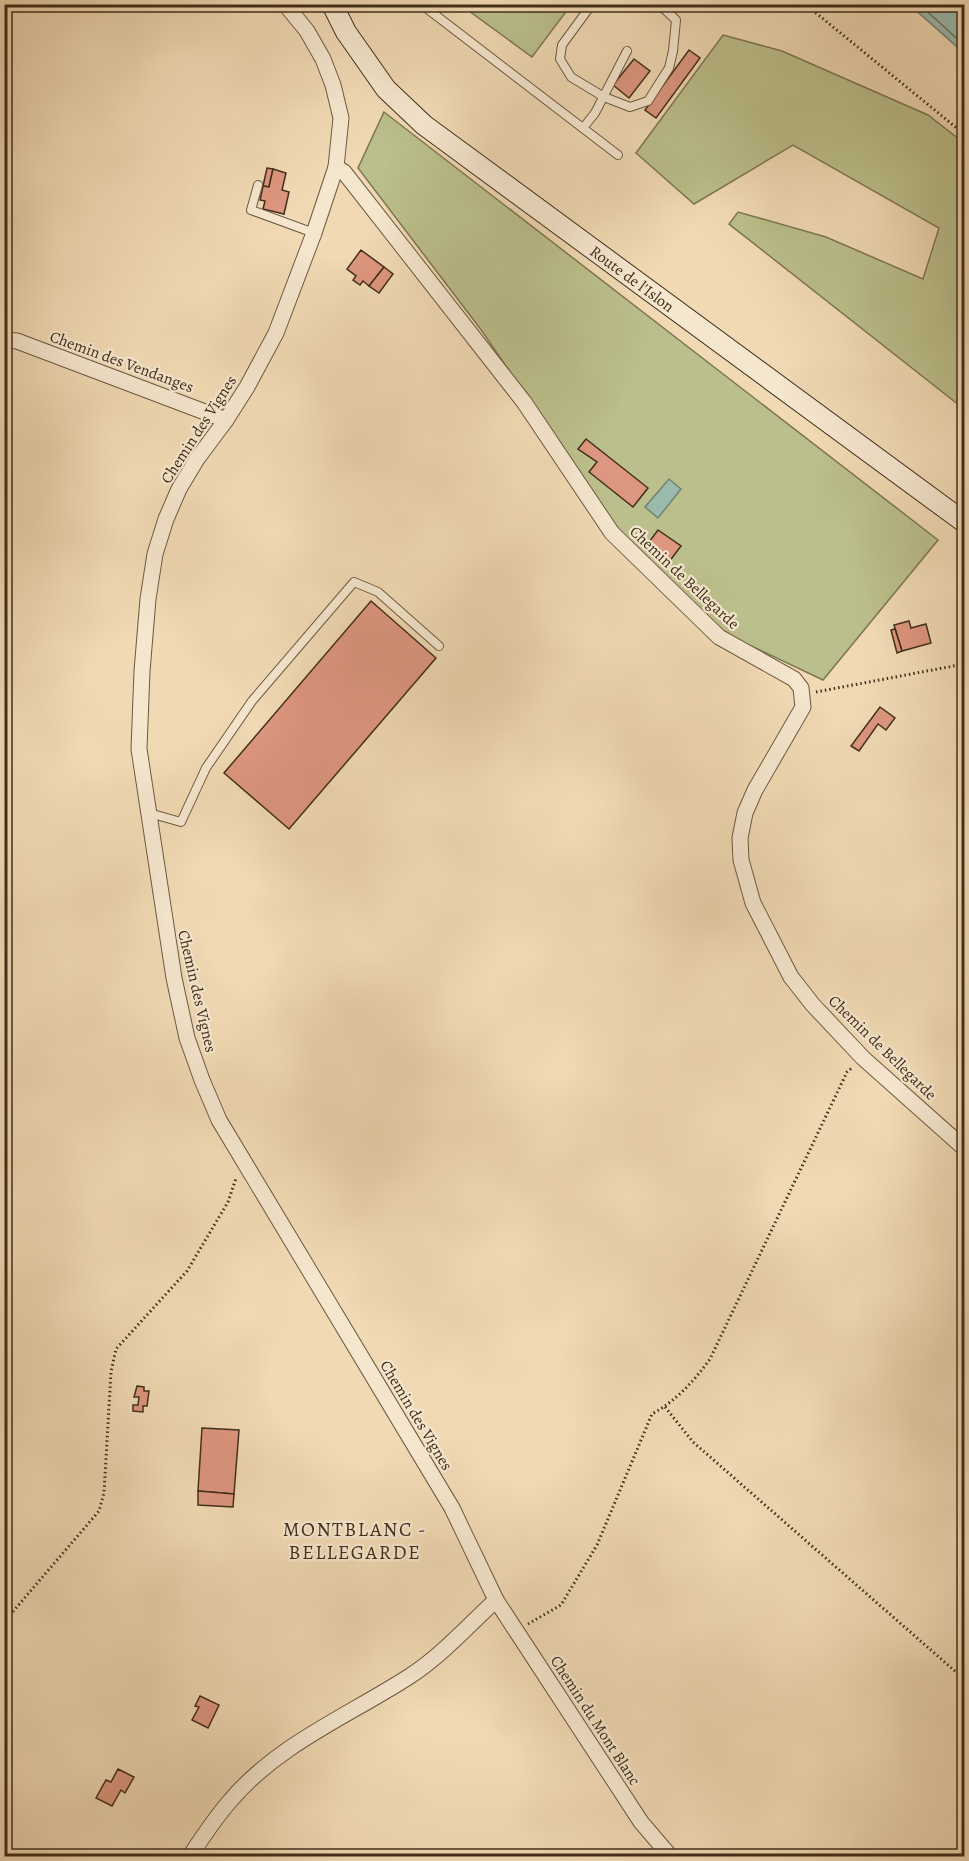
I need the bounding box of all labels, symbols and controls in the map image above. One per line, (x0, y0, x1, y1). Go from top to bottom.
street label: Route de l'Islon (585, 241, 679, 318)
street label: Chemin des Vendanges (47, 326, 197, 398)
street label: Chemin des Vignes (156, 371, 242, 488)
street label: Chemin de Bellegarde (625, 521, 744, 634)
street label: Chemin des Vignes (172, 928, 222, 1055)
street label: Chemin de Bellegarde (823, 990, 941, 1105)
street label: Chemin des Vignes (375, 1356, 458, 1475)
district label: MONTBLANC - BELLEGARDE (283, 1516, 427, 1566)
street label: Chemin du Mont Blanc (545, 1651, 646, 1790)

